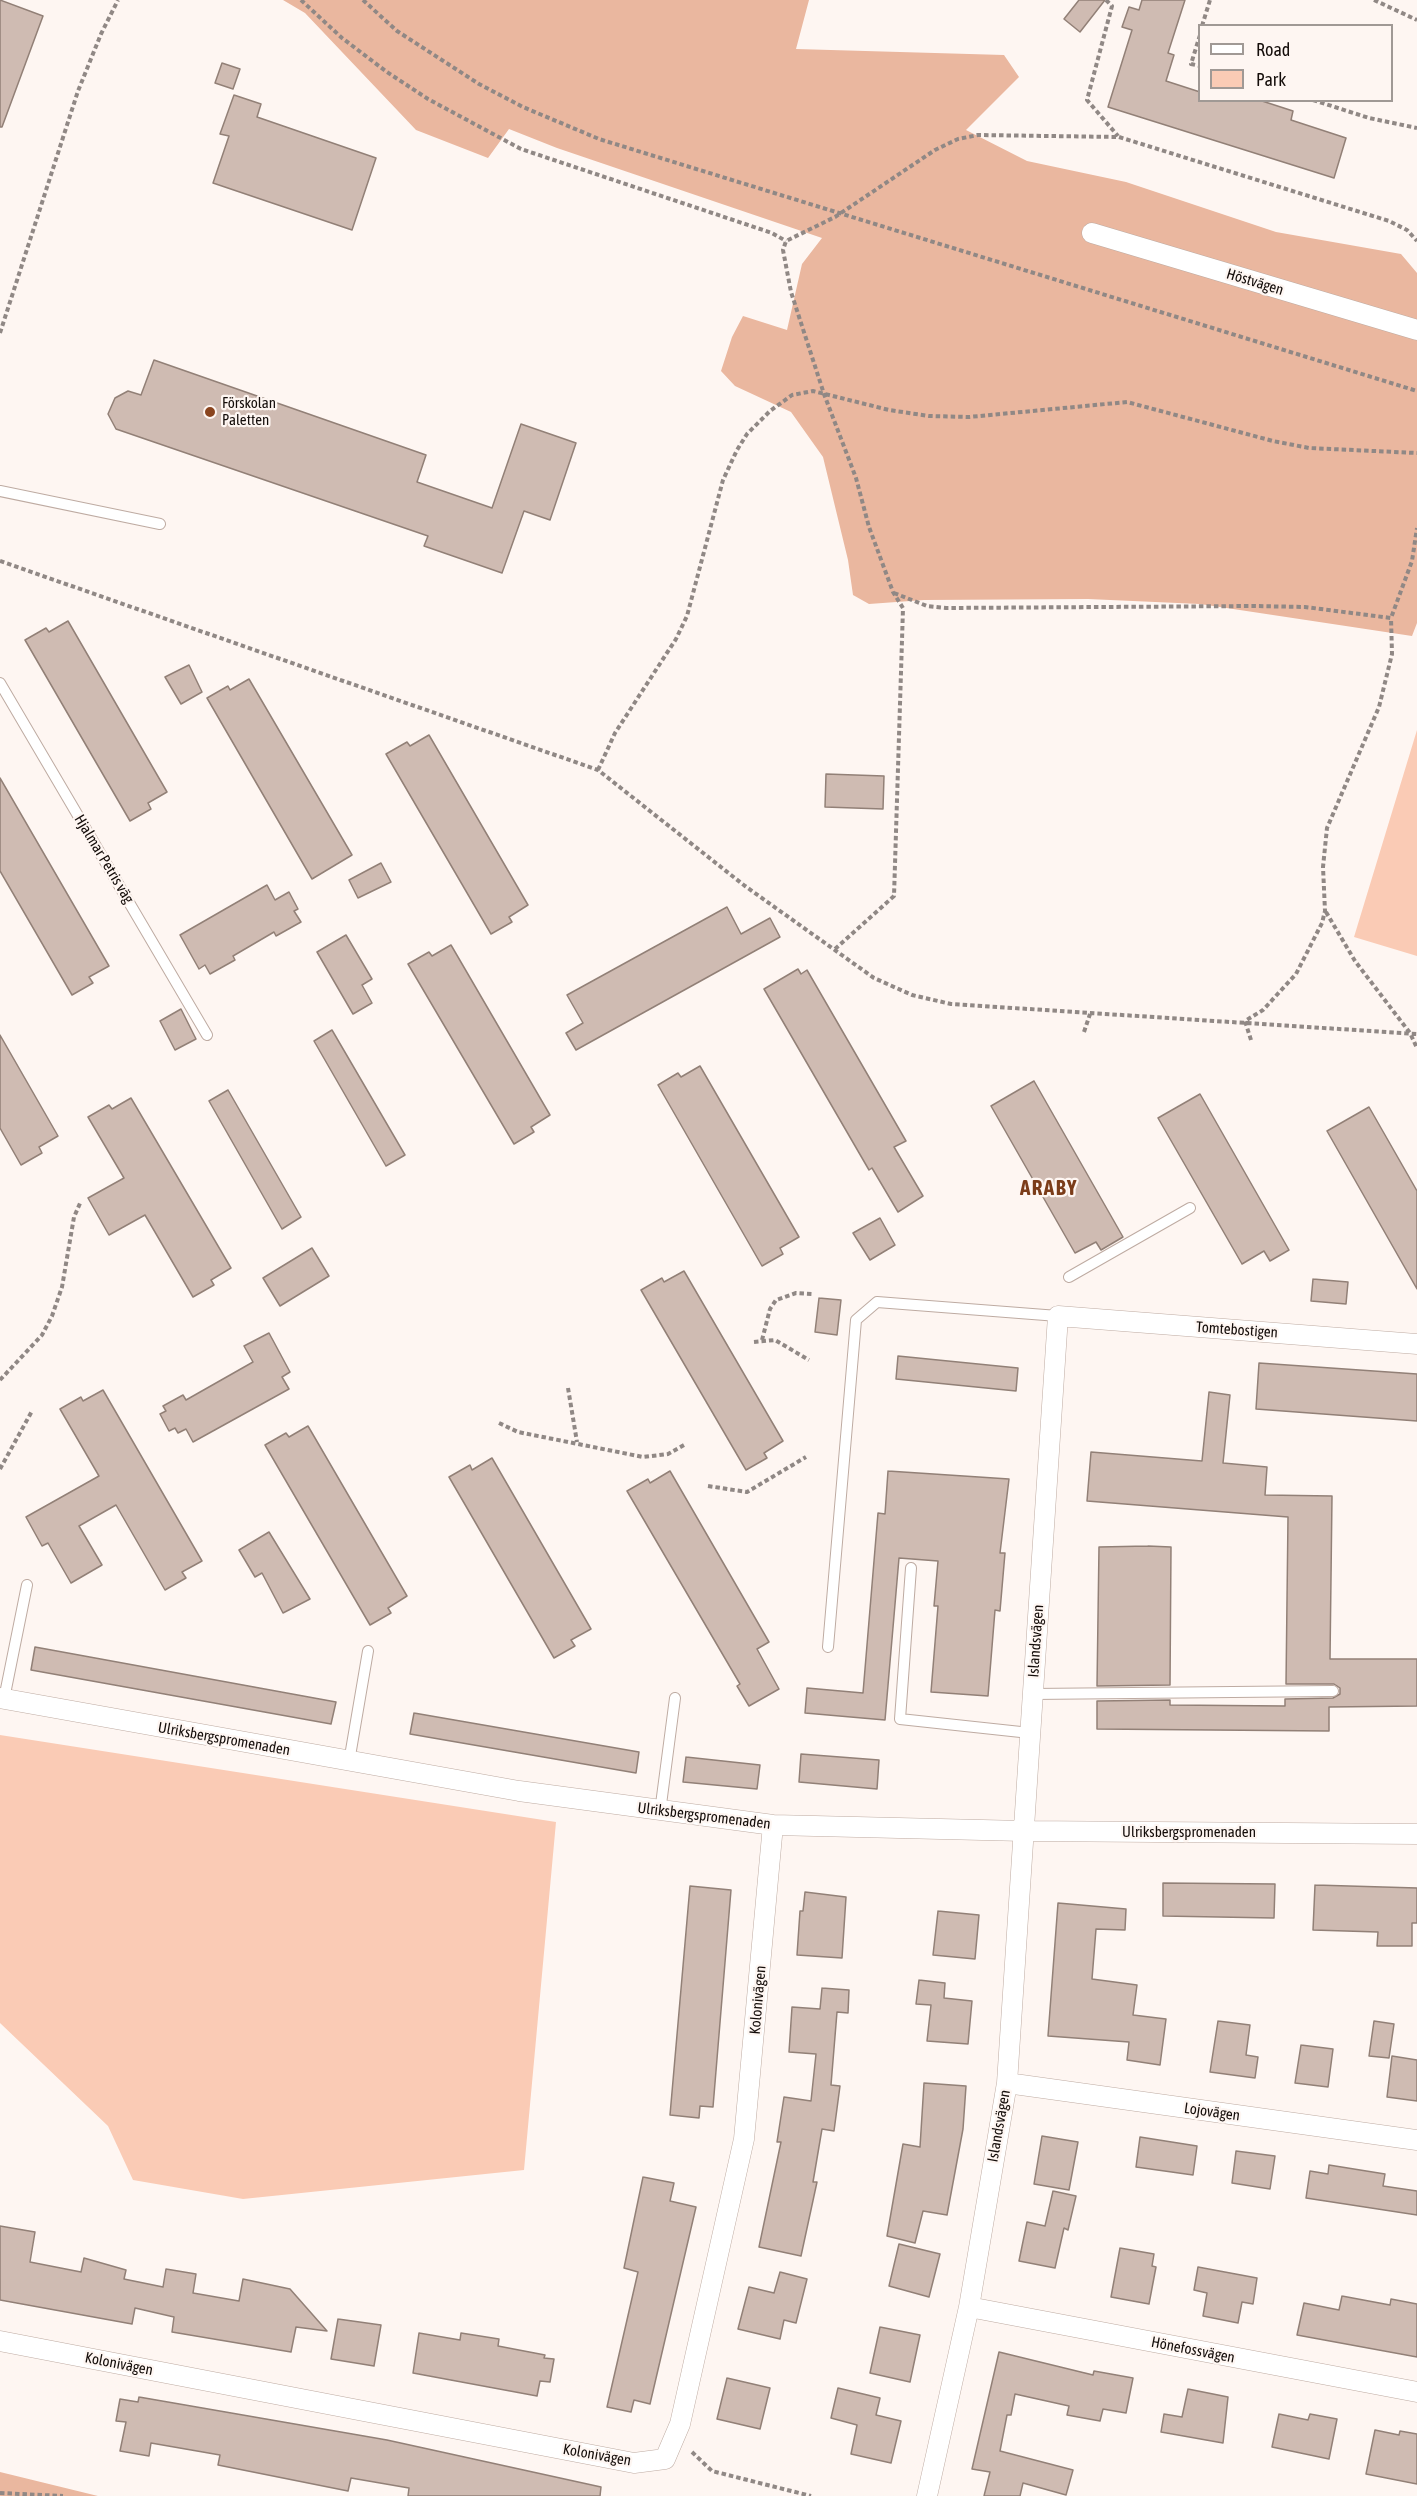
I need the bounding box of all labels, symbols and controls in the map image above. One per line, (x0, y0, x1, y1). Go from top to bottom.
legend (1198, 24, 1393, 102)
text: Road (1256, 39, 1290, 60)
text: Park (1256, 69, 1286, 90)
street label: Höstvägen (1224, 265, 1286, 299)
place label: Förskolan Paletten (222, 394, 276, 429)
marker: Förskolan Paletten (203, 405, 217, 419)
street label: Hjalmar Petris väg (70, 811, 138, 907)
district label: ARABY (1020, 1175, 1078, 1201)
street label: Tomtebostigen (1195, 1318, 1279, 1342)
street label: Islandsvägen (1024, 1604, 1048, 1678)
street label: Ulriksbergspromenaden (157, 1719, 291, 1759)
street label: Ulriksbergspromenaden (636, 1799, 772, 1833)
street label: Ulriksbergspromenaden (1122, 1823, 1256, 1841)
street label: Kolonivägen (746, 1965, 770, 2035)
street label: Islandsvägen (984, 2088, 1014, 2164)
street label: Lojovägen (1183, 2099, 1241, 2125)
street label: Hönefossvägen (1150, 2333, 1236, 2367)
street label: Kolonivägen (83, 2349, 155, 2379)
street label: Kolonivägen (561, 2440, 633, 2470)

